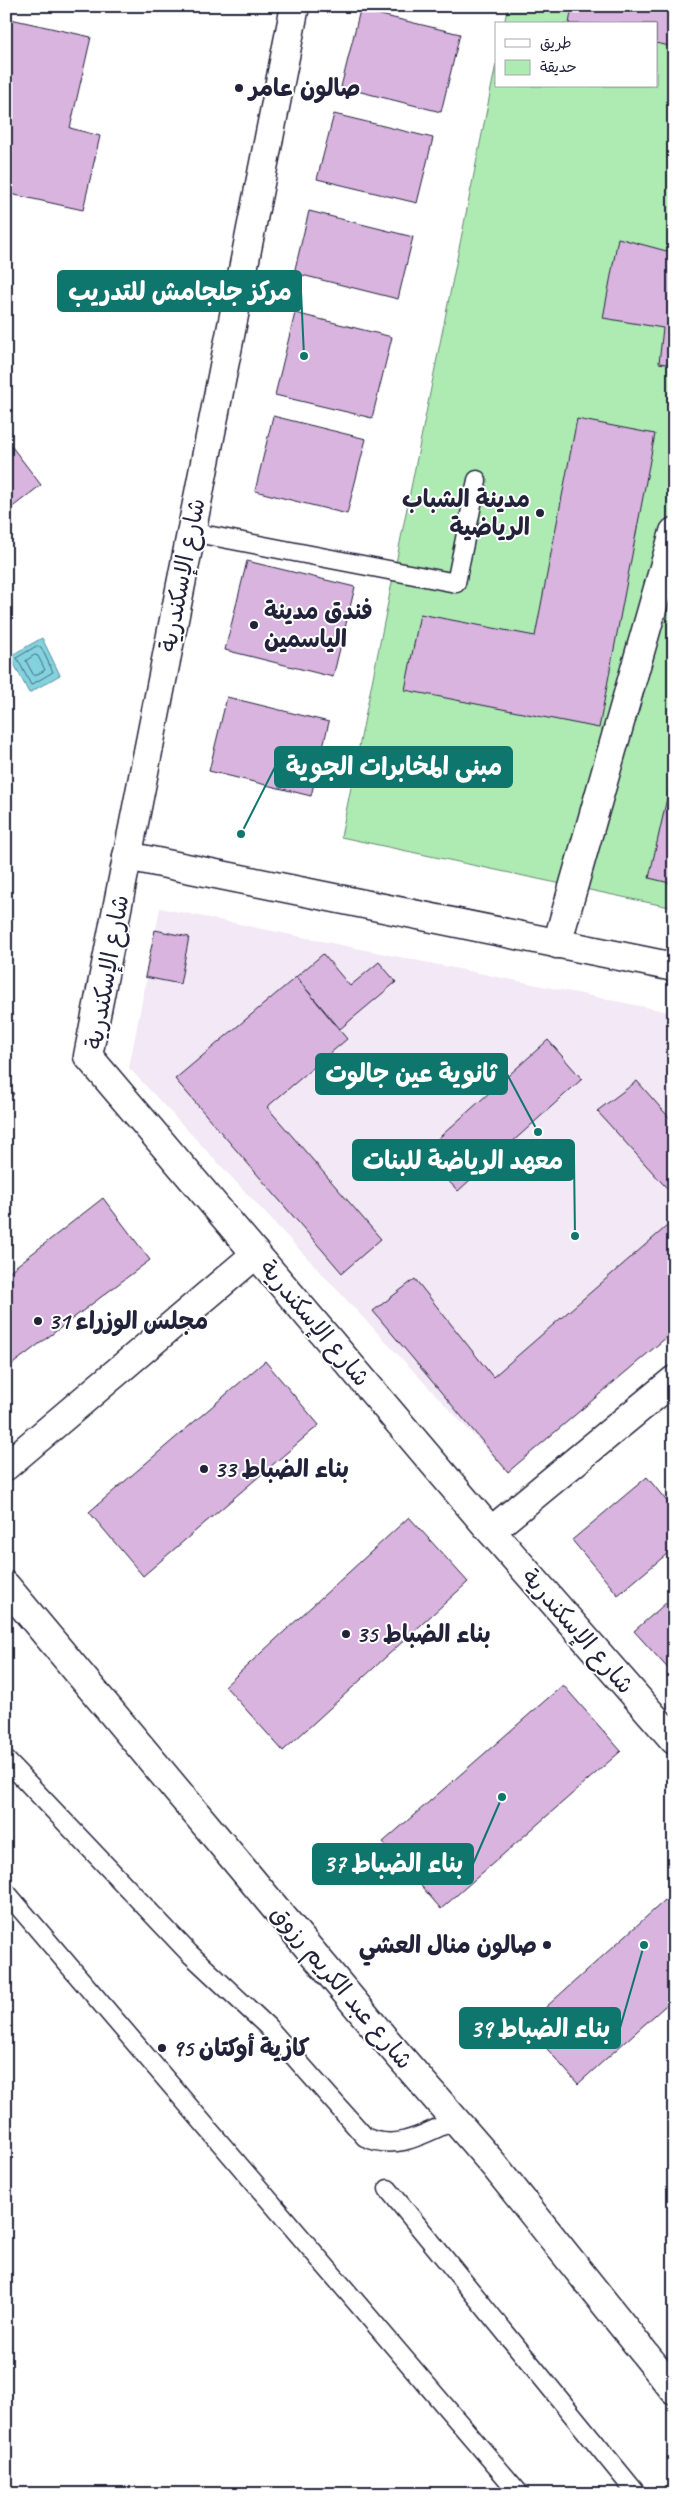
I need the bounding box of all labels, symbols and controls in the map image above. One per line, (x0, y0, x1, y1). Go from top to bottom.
legend (495, 22, 658, 88)
text: طريق (540, 34, 572, 53)
text: حديقة (540, 58, 577, 77)
place label: صالون عامر (247, 73, 360, 104)
marker: صالون عامر (233, 82, 245, 94)
callout: مركز جلجامش للتدريب (58, 271, 301, 311)
text: مركز جلجامش للتدريب (68, 276, 292, 308)
place label: مدينة الشباب الرياضية (402, 484, 530, 542)
street label: شارع الإسكندرية (152, 496, 214, 655)
marker: مدينة الشباب الرياضية (534, 507, 546, 519)
place label: فندق مدينة الياسمين (264, 596, 373, 654)
marker: فندق مدينة الياسمين (248, 619, 260, 631)
callout: مبنى المخابرات الجوية (275, 747, 512, 787)
text: مبنى المخابرات الجوية (286, 751, 502, 783)
street label: شارع الإسكندرية (79, 893, 137, 1052)
callout: ثانوية عين جالوت (316, 1054, 507, 1094)
text: ثانوية عين جالوت (325, 1058, 498, 1090)
callout: معهد الرياضة للبنات (353, 1140, 574, 1180)
text: معهد الرياضة للبنات (363, 1145, 563, 1177)
street label: شارع الإسكندرية (252, 1254, 377, 1394)
place label: مجلس الوزراء 31 (48, 1306, 208, 1337)
marker: مجلس الوزراء 31 (32, 1315, 44, 1327)
place label: بناء الضباط 33 (214, 1454, 349, 1484)
marker: بناء الضباط 33 (198, 1463, 210, 1475)
street label: شارع الإسكندرية (514, 1562, 641, 1701)
place label: بناء الضباط 35 (356, 1619, 491, 1649)
marker: بناء الضباط 35 (340, 1628, 352, 1640)
callout: بناء الضباط 37 (313, 1844, 473, 1884)
text: بناء الضباط 37 (323, 1848, 463, 1880)
street label: شارع عبد الكريم رزوق (262, 1899, 419, 2077)
place label: صالون منال العشي (359, 1930, 537, 1966)
marker: صالون منال العشي (541, 1939, 553, 1951)
callout: بناء الضباط 39 (460, 2008, 620, 2048)
text: بناء الضباط 39 (470, 2013, 610, 2045)
place label: كازية أوكتان 95 (172, 2033, 310, 2063)
marker: كازية أوكتان 95 (156, 2042, 168, 2054)

